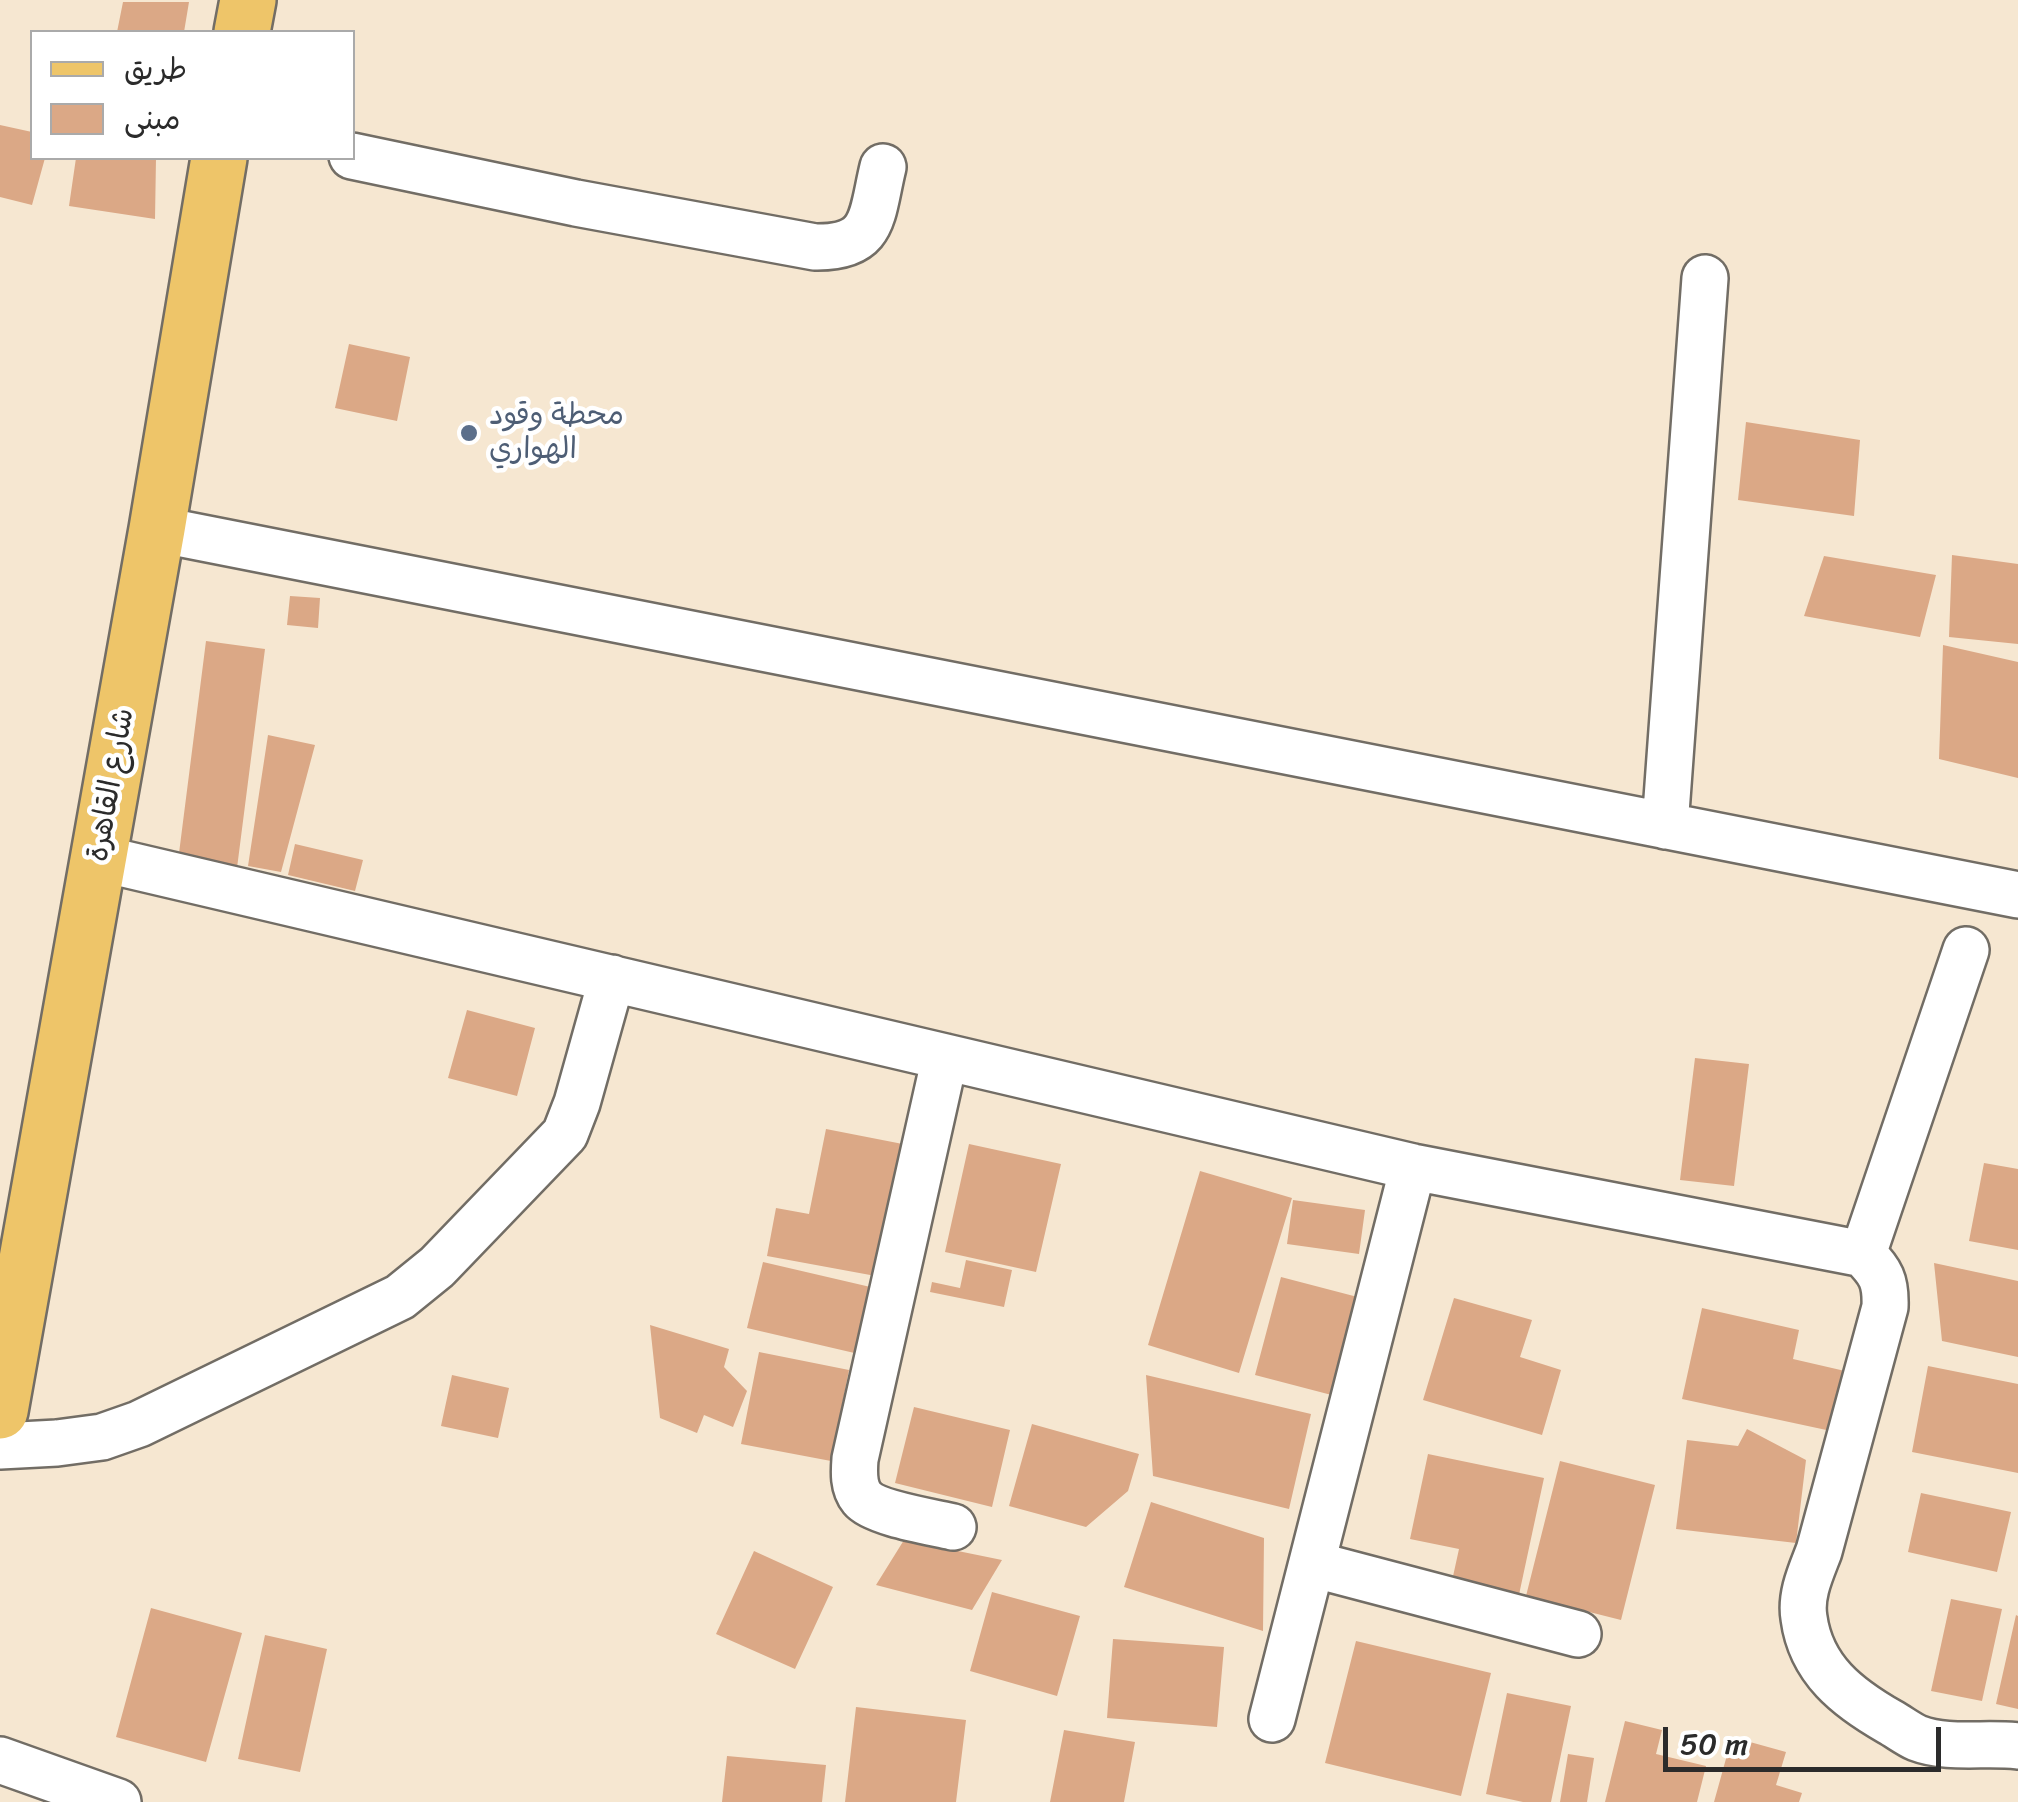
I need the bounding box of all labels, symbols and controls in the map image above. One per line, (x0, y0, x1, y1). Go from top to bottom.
legend (30, 30, 355, 160)
text: طريق (124, 42, 187, 96)
text: مبنى (124, 92, 180, 146)
place label: محطة وقود الهواري (489, 398, 624, 468)
marker: محطة وقود الهواري (458, 422, 480, 444)
street label: شارع القاهرة (81, 706, 143, 864)
scale bar (1668, 1707, 1946, 1769)
text: 50 m (1680, 1717, 1748, 1771)

